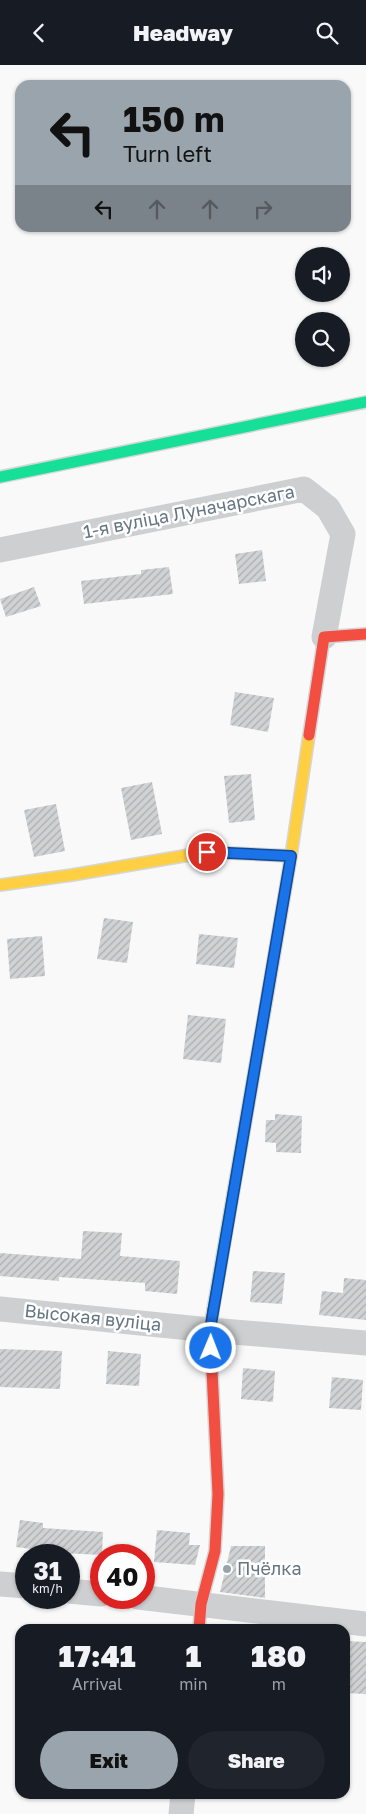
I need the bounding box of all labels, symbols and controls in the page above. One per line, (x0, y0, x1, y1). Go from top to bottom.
icon: back (25, 19, 53, 47)
text: Headway (133, 19, 233, 46)
icon: search (313, 19, 341, 47)
text: 150 m (123, 98, 225, 140)
icon: left (40, 100, 105, 165)
text: Turn left (123, 140, 212, 167)
icon: left (90, 195, 118, 223)
icon: ahead (143, 195, 171, 223)
icon: ahead (196, 195, 224, 223)
icon: right (249, 195, 277, 223)
map controls (295, 247, 350, 367)
button: sound (295, 247, 350, 302)
button: search (295, 312, 350, 367)
street label: 1-я вуліца Луначарскага (81, 480, 296, 542)
pin (186, 831, 228, 873)
icon: arrive (193, 838, 221, 866)
street label: Высокая вуліца (24, 1299, 163, 1335)
position arrow (184, 1321, 236, 1373)
speed limit sign: 40 (90, 1544, 155, 1609)
text: 31 (33, 1555, 62, 1586)
place label: Пчёлка (237, 1557, 302, 1579)
marker: Пчёлка (221, 1563, 233, 1575)
text: km/h (32, 1581, 63, 1596)
text: 17:41 (59, 1638, 136, 1674)
text: 1 (185, 1638, 201, 1674)
text: 180 (251, 1638, 306, 1674)
text: Arrival (72, 1674, 122, 1694)
text: min (179, 1674, 208, 1694)
text: m (272, 1674, 286, 1694)
button: Exit (40, 1731, 178, 1789)
button: Share (188, 1731, 325, 1789)

